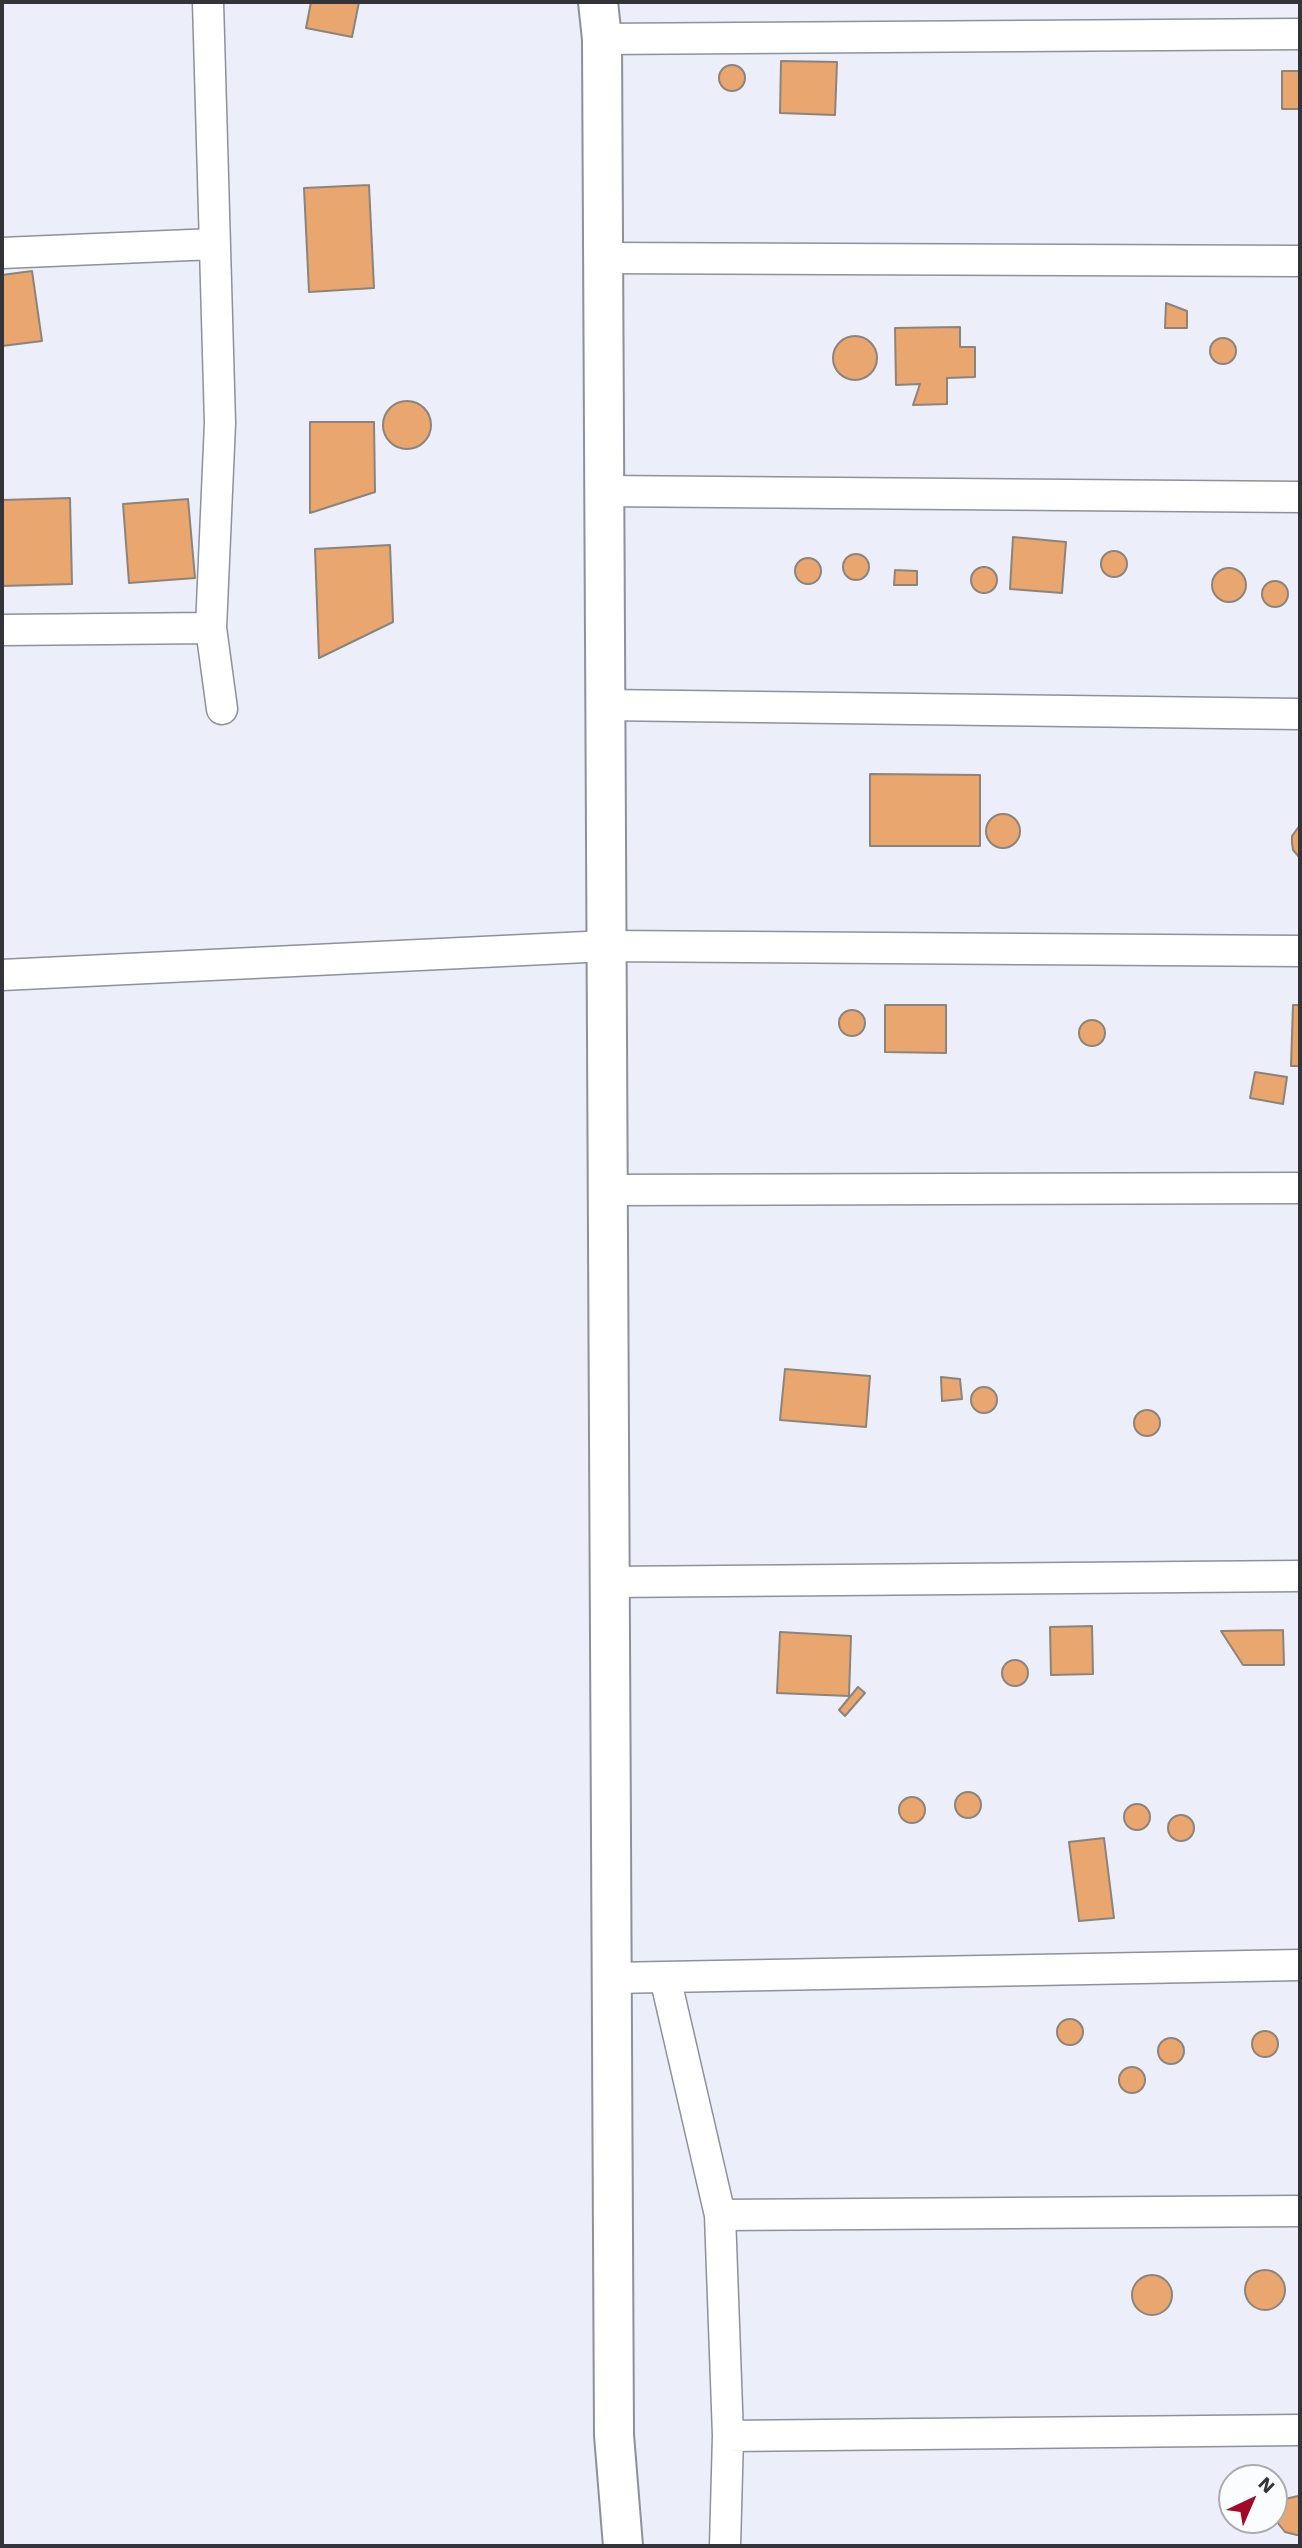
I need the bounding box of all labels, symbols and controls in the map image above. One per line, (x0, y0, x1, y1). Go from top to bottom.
north arrow (1218, 2464, 1288, 2534)
text: N (1253, 2472, 1280, 2498)

